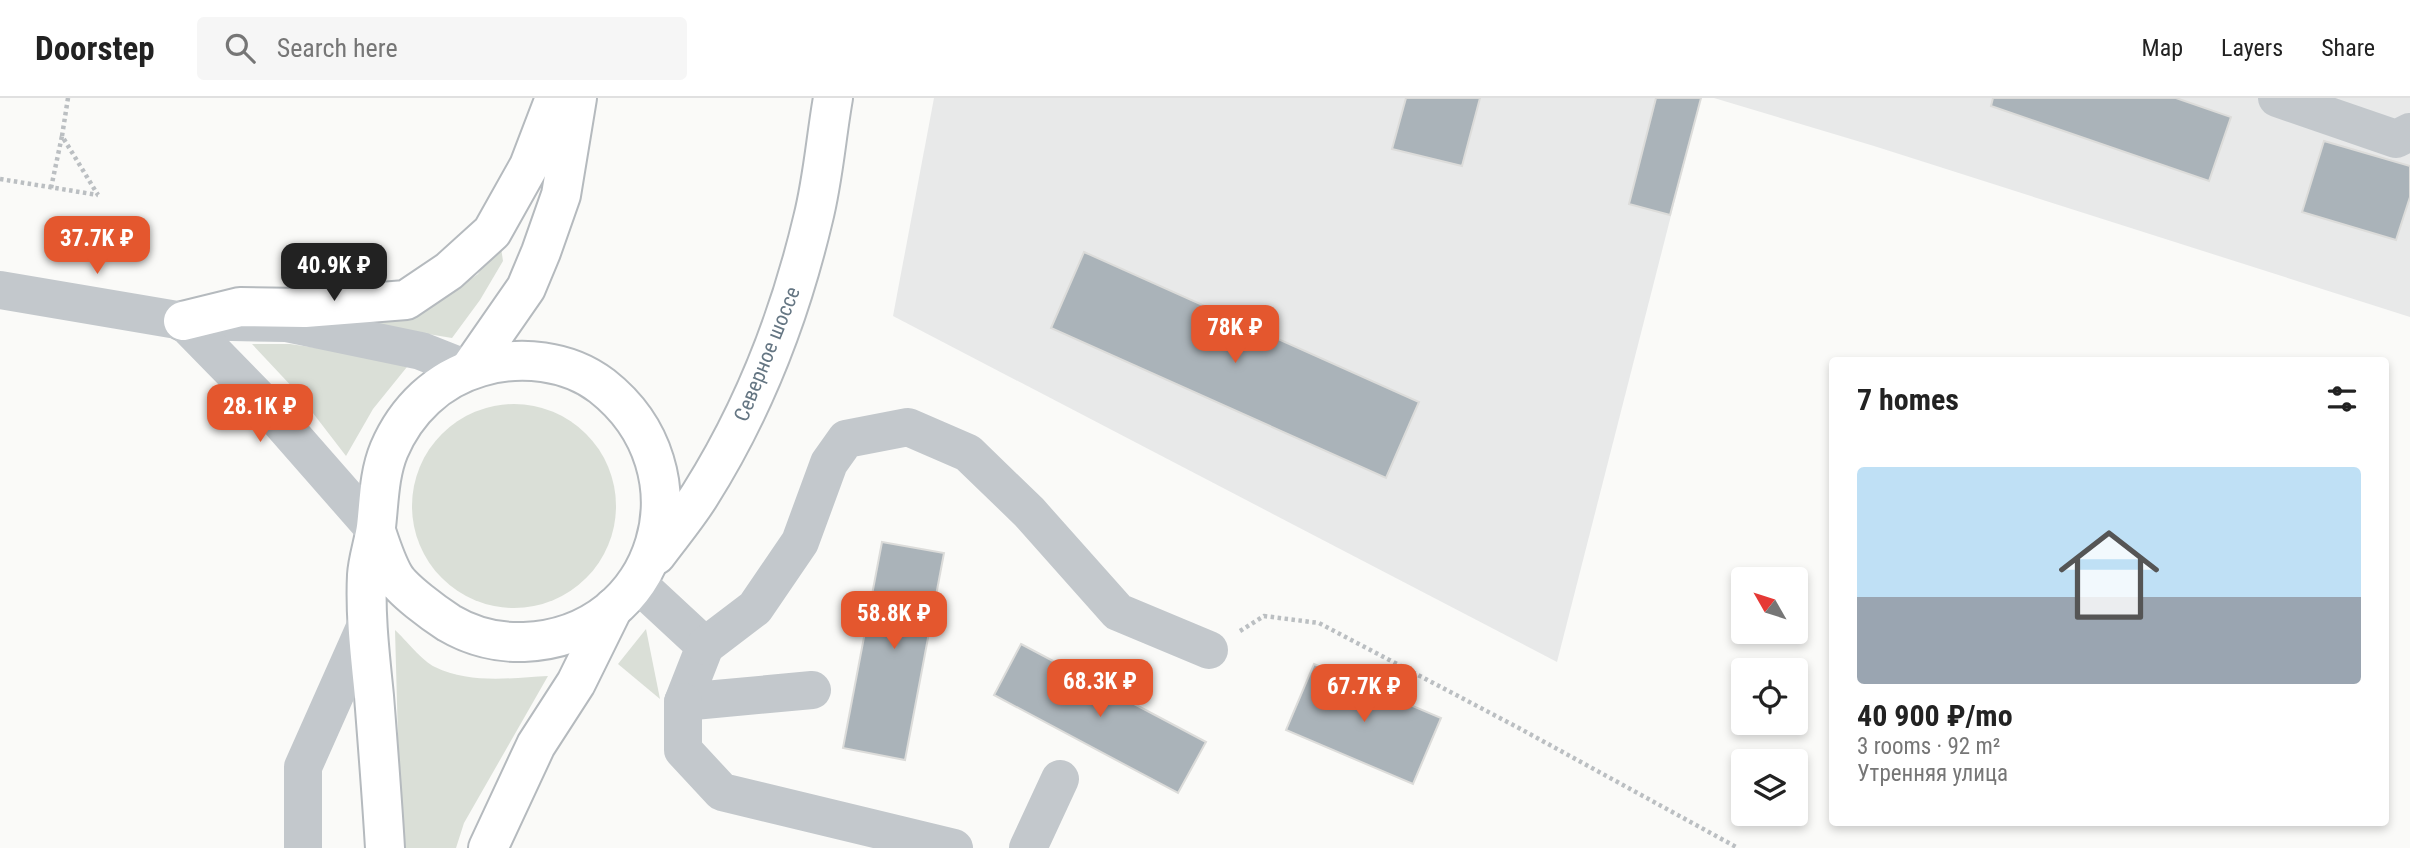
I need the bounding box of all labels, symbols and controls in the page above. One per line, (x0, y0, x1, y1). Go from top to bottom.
search box (197, 17, 687, 80)
text: Doorstep (35, 29, 155, 68)
icon: search (221, 29, 259, 67)
text: Search here (277, 33, 398, 63)
text: Map (2142, 34, 2183, 62)
text: Layers (2221, 34, 2283, 62)
text: Share (2321, 34, 2375, 62)
pin: 37.7K ₽ (32, 216, 162, 276)
text: 37.7K ₽ (60, 225, 134, 252)
pin: 40.9K ₽ (269, 244, 399, 303)
text: 40.9K ₽ (297, 252, 371, 279)
street label: Северное шоссе (729, 283, 805, 425)
pin: 78K ₽ (1186, 306, 1284, 365)
text: 78K ₽ (1207, 314, 1263, 341)
icon: filters (2323, 380, 2361, 418)
text: 7 homes (1857, 382, 1959, 417)
pin: 28.1K ₽ (195, 384, 325, 444)
text: 28.1K ₽ (223, 393, 297, 420)
icon: home (2046, 512, 2172, 638)
north arrow (1731, 567, 1808, 644)
map controls (1731, 567, 1808, 826)
pin: 58.8K ₽ (829, 592, 959, 651)
text: 58.8K ₽ (857, 600, 931, 627)
button: locate (1731, 658, 1808, 735)
pin: 68.3K ₽ (1035, 660, 1165, 719)
pin: 67.7K ₽ (1299, 664, 1429, 724)
text: 68.3K ₽ (1063, 668, 1137, 695)
text: 67.7K ₽ (1327, 673, 1401, 700)
text: 40 900 ₽/mo (1857, 698, 2013, 733)
text: 3 rooms · 92 m² (1857, 733, 2000, 760)
button: layers (1731, 749, 1808, 826)
text: Утренняя улица (1857, 760, 2008, 787)

